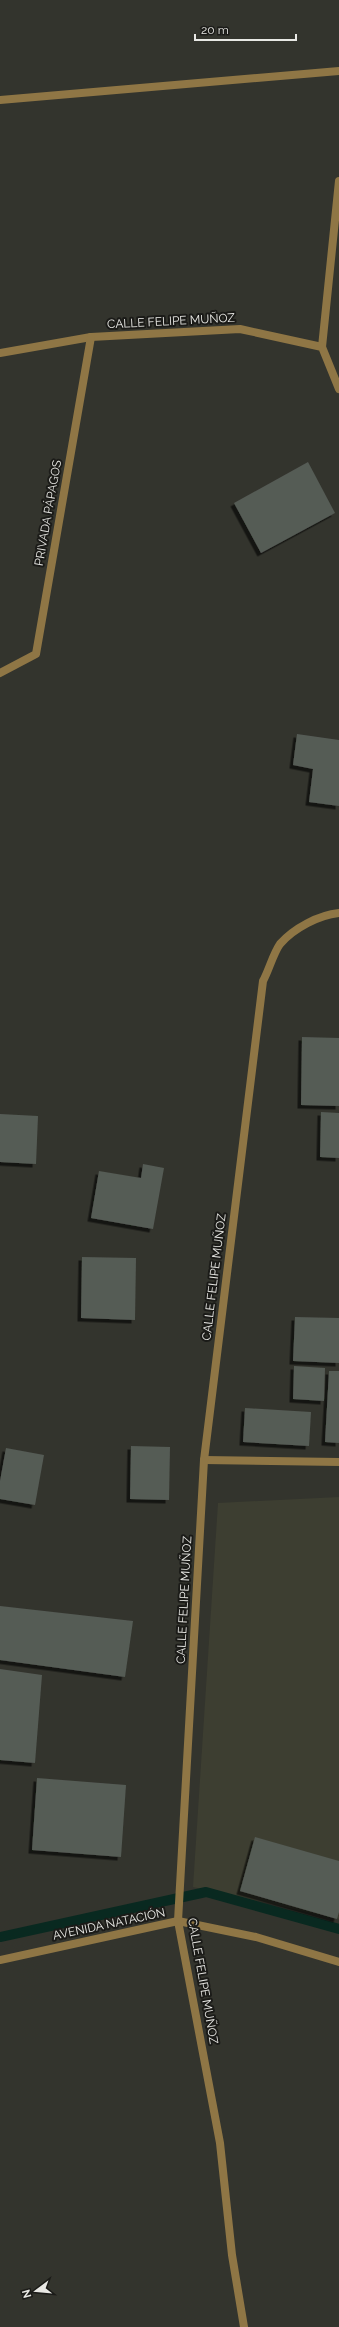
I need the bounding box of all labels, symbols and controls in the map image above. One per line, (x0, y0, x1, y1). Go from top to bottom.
scale bar (195, 16, 296, 42)
text: 20 m (201, 23, 229, 37)
street label: CALLE FELIPE MUÑOZ (107, 311, 236, 331)
street label: PRIVADA PÁPAGOS (32, 459, 64, 567)
street label: CALLE FELIPE MUÑOZ (199, 1212, 229, 1341)
street label: CALLE FELIPE MUÑOZ (174, 1535, 194, 1664)
street label: AVENIDA NATACIÓN (52, 1905, 166, 1943)
street label: CALLE FELIPE MUÑOZ (185, 1917, 221, 2046)
north arrow (16, 2271, 56, 2311)
text: N (19, 2288, 34, 2299)

